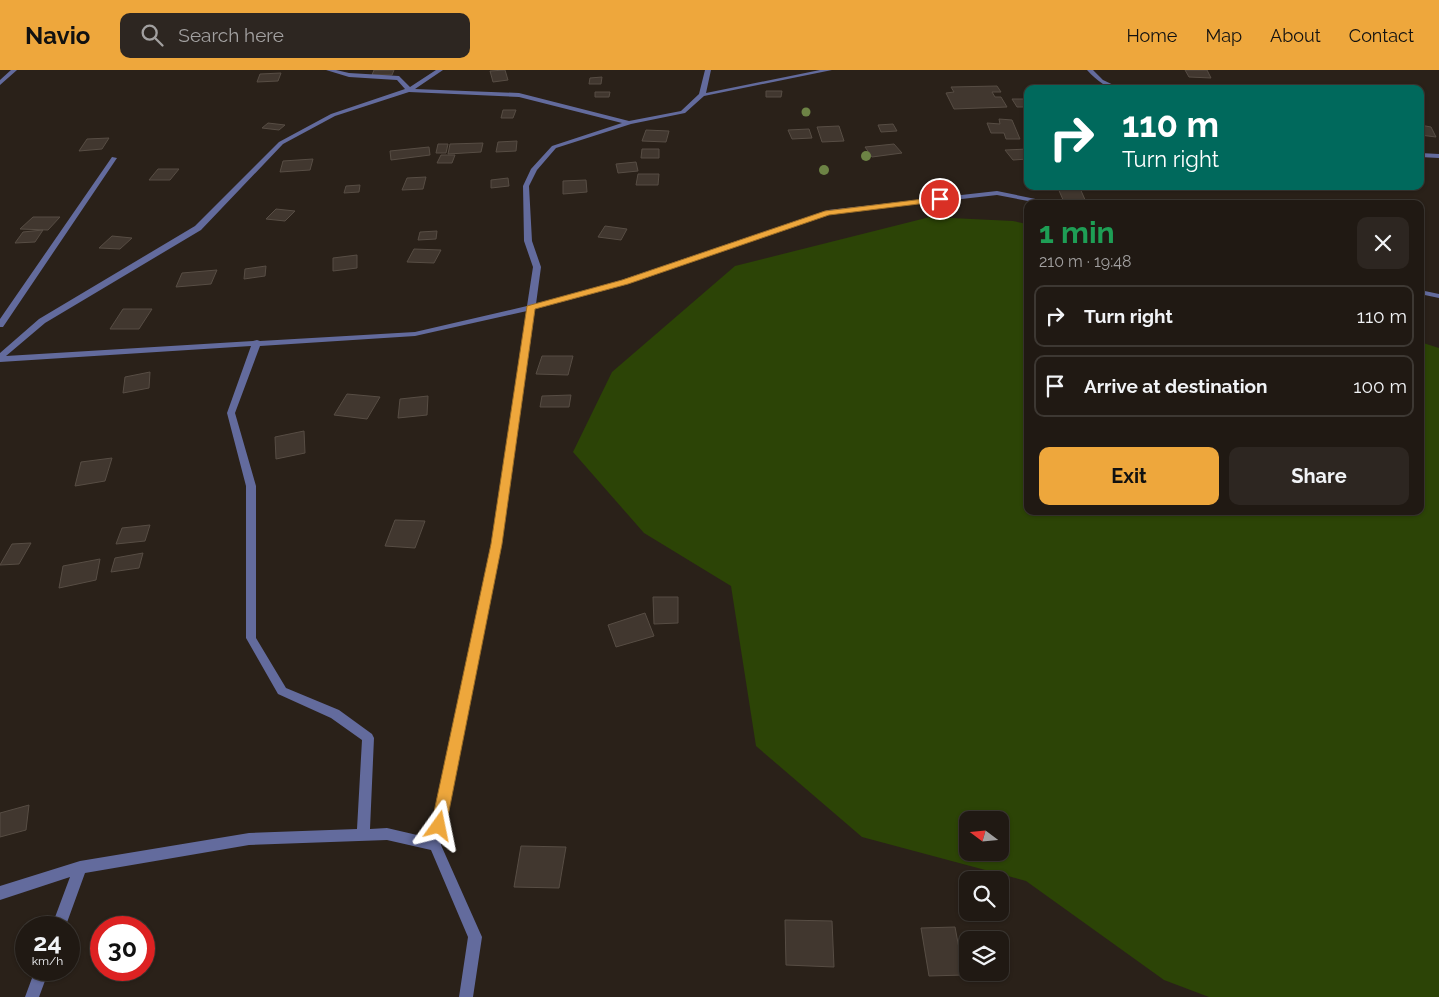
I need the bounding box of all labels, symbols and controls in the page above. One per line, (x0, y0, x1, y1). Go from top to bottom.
search box (120, 13, 470, 58)
text: Navio (25, 21, 90, 50)
icon: search (138, 21, 166, 49)
text: Search here (178, 24, 284, 46)
text: Home (1126, 25, 1177, 46)
text: Map (1205, 25, 1242, 46)
text: About (1270, 25, 1321, 46)
text: Contact (1349, 25, 1414, 46)
text: 110 m (1122, 104, 1219, 145)
icon: right (1039, 105, 1104, 170)
text: Turn right (1122, 146, 1219, 172)
pin (919, 178, 961, 220)
icon: arrive (926, 185, 954, 213)
text: 1 min (1039, 215, 1115, 250)
button: close (1357, 217, 1409, 269)
text: 210 m · 19:48 (1039, 252, 1131, 271)
icon: right (1041, 302, 1069, 330)
text: Turn right (1084, 305, 1173, 327)
text: 110 m (1357, 305, 1407, 327)
icon: arrive (1041, 372, 1069, 400)
text: Arrive at destination (1084, 375, 1268, 397)
text: 100 m (1353, 375, 1407, 397)
button: Exit (1039, 447, 1219, 505)
button: Share (1229, 447, 1409, 505)
position arrow (412, 799, 464, 851)
north arrow (959, 811, 1009, 861)
map controls (959, 811, 1009, 981)
button: search (959, 871, 1009, 921)
speed limit sign: 30 (90, 916, 155, 981)
text: 24 (33, 927, 62, 957)
button: layers (959, 931, 1009, 981)
text: km/h (32, 954, 63, 968)

